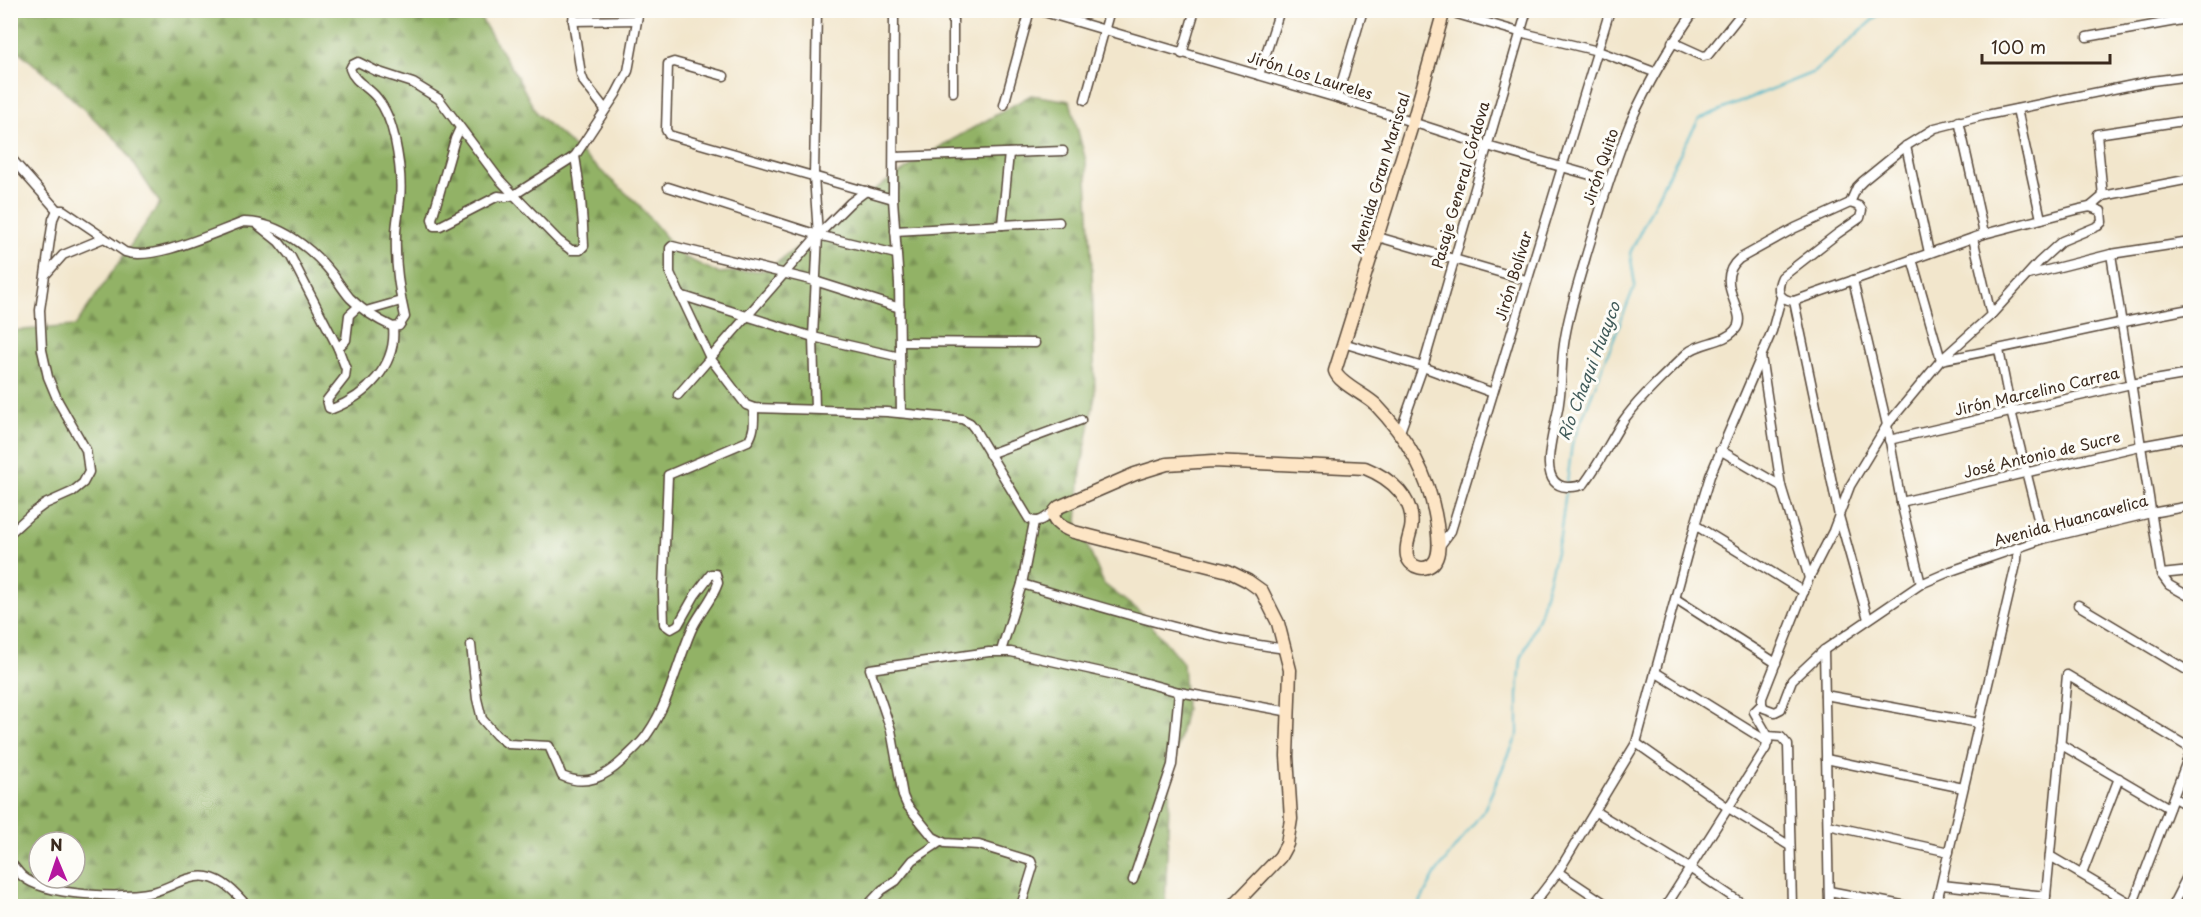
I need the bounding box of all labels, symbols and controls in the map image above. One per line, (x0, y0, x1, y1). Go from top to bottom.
scale bar (1982, 27, 2110, 65)
text: 100 m (1991, 33, 2046, 60)
street label: Jirón Los Laureles (1245, 45, 1376, 105)
street label: Avenida Gran Mariscal (1344, 89, 1415, 256)
street label: Pasaje General Córdova (1425, 97, 1495, 271)
street label: Jirón Quito (1576, 125, 1623, 208)
street label: Jirón Bolívar (1488, 228, 1537, 323)
water label: Río Chaqui Huayco (1551, 297, 1626, 443)
street label: Jirón Marcelino Carrea (1952, 360, 2122, 421)
street label: José Antonio de Sucre (1961, 424, 2122, 483)
street label: Avenida Huancavelica (1991, 488, 2151, 551)
north arrow (27, 830, 87, 890)
text: N (50, 832, 63, 856)

